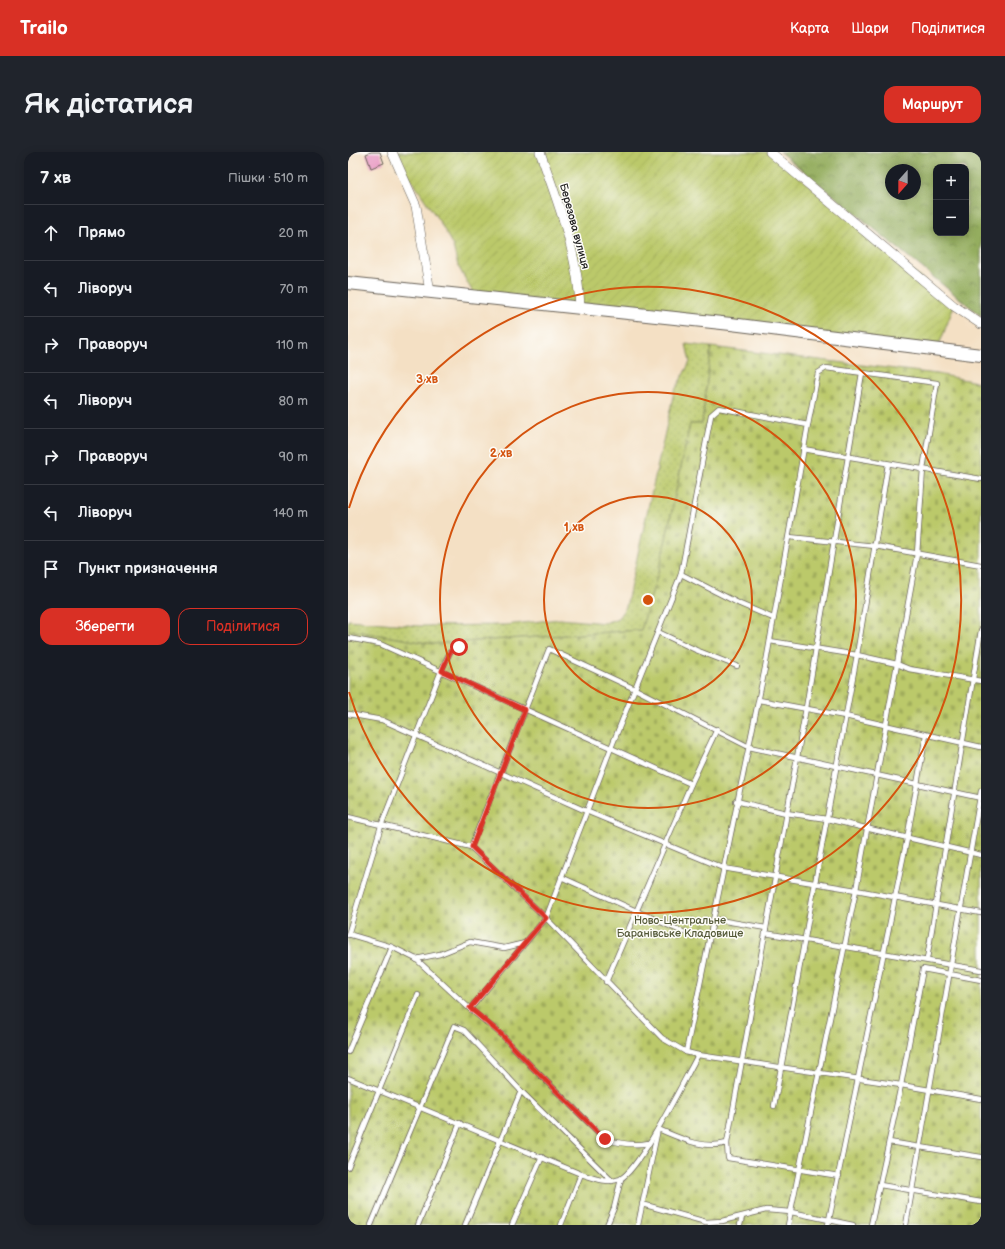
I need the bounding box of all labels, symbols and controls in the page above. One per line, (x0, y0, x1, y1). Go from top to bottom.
text: Trailo (20, 17, 68, 40)
text: Карта (790, 20, 829, 37)
text: Шари (851, 20, 889, 37)
text: Поділитися (911, 20, 985, 37)
button: Маршрут (884, 86, 981, 123)
text: Як дістатися (24, 88, 193, 121)
north arrow (885, 164, 921, 200)
map controls (933, 164, 969, 236)
button: + (933, 164, 969, 200)
text: 7 хв (40, 168, 71, 188)
text: Пішки · 510 m (228, 170, 308, 186)
street label: Березова вулиця (557, 182, 592, 270)
button: − (933, 200, 969, 236)
icon: ahead (40, 222, 62, 244)
text: Прямо (78, 223, 125, 242)
text: 20 m (278, 225, 308, 241)
icon: left (40, 278, 62, 300)
text: Ліворуч (78, 279, 132, 298)
text: 70 m (280, 281, 308, 297)
icon: right (40, 334, 62, 356)
text: Праворуч (78, 335, 148, 354)
text: 110 m (276, 337, 308, 353)
text: 3 хв (416, 372, 439, 387)
icon: left (40, 390, 62, 412)
text: Ліворуч (78, 391, 132, 410)
text: 80 m (279, 393, 308, 409)
icon: right (40, 446, 62, 468)
text: 2 хв (490, 446, 513, 461)
text: Праворуч (78, 447, 148, 466)
text: 90 m (279, 449, 308, 465)
icon: left (40, 502, 62, 524)
text: Ліворуч (78, 503, 132, 522)
text: 140 m (273, 505, 308, 521)
text: 1 хв (564, 520, 585, 535)
icon: arrive (40, 558, 62, 580)
text: Пункт призначення (78, 559, 218, 578)
centre of rings (641, 593, 655, 607)
button: Зберегти (40, 608, 170, 645)
button: Поділитися (178, 608, 308, 645)
route start (450, 638, 468, 656)
park label: Ново-Центральне Баранівське Кладовище (617, 914, 743, 940)
route end (596, 1130, 614, 1148)

